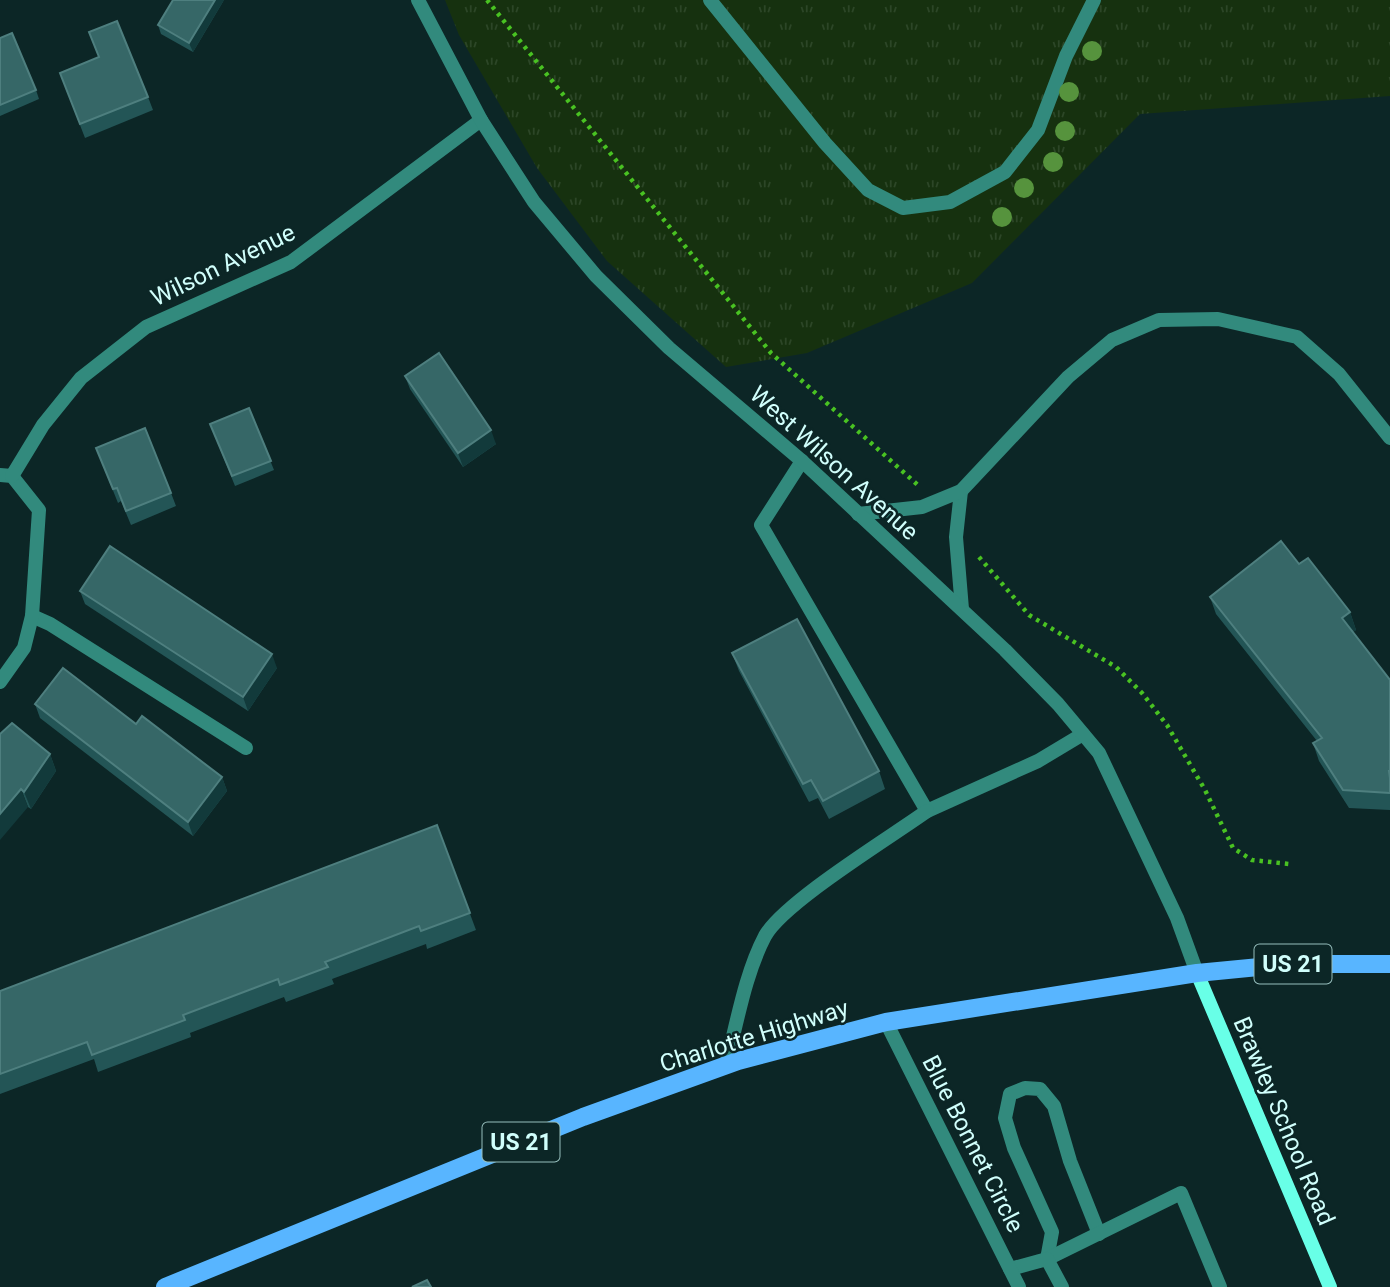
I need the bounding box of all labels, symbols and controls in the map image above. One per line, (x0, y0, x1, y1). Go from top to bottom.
street label: Wilson Avenue (146, 218, 300, 312)
street label: West Wilson Avenue (744, 380, 924, 546)
road number: US 21 (1254, 945, 1332, 984)
street label: Charlotte Highway (656, 994, 852, 1078)
street label: Brawley School Road (1227, 1013, 1341, 1229)
street label: Blue Bonnet Circle (916, 1051, 1030, 1237)
road number: US 21 (482, 1122, 560, 1162)

